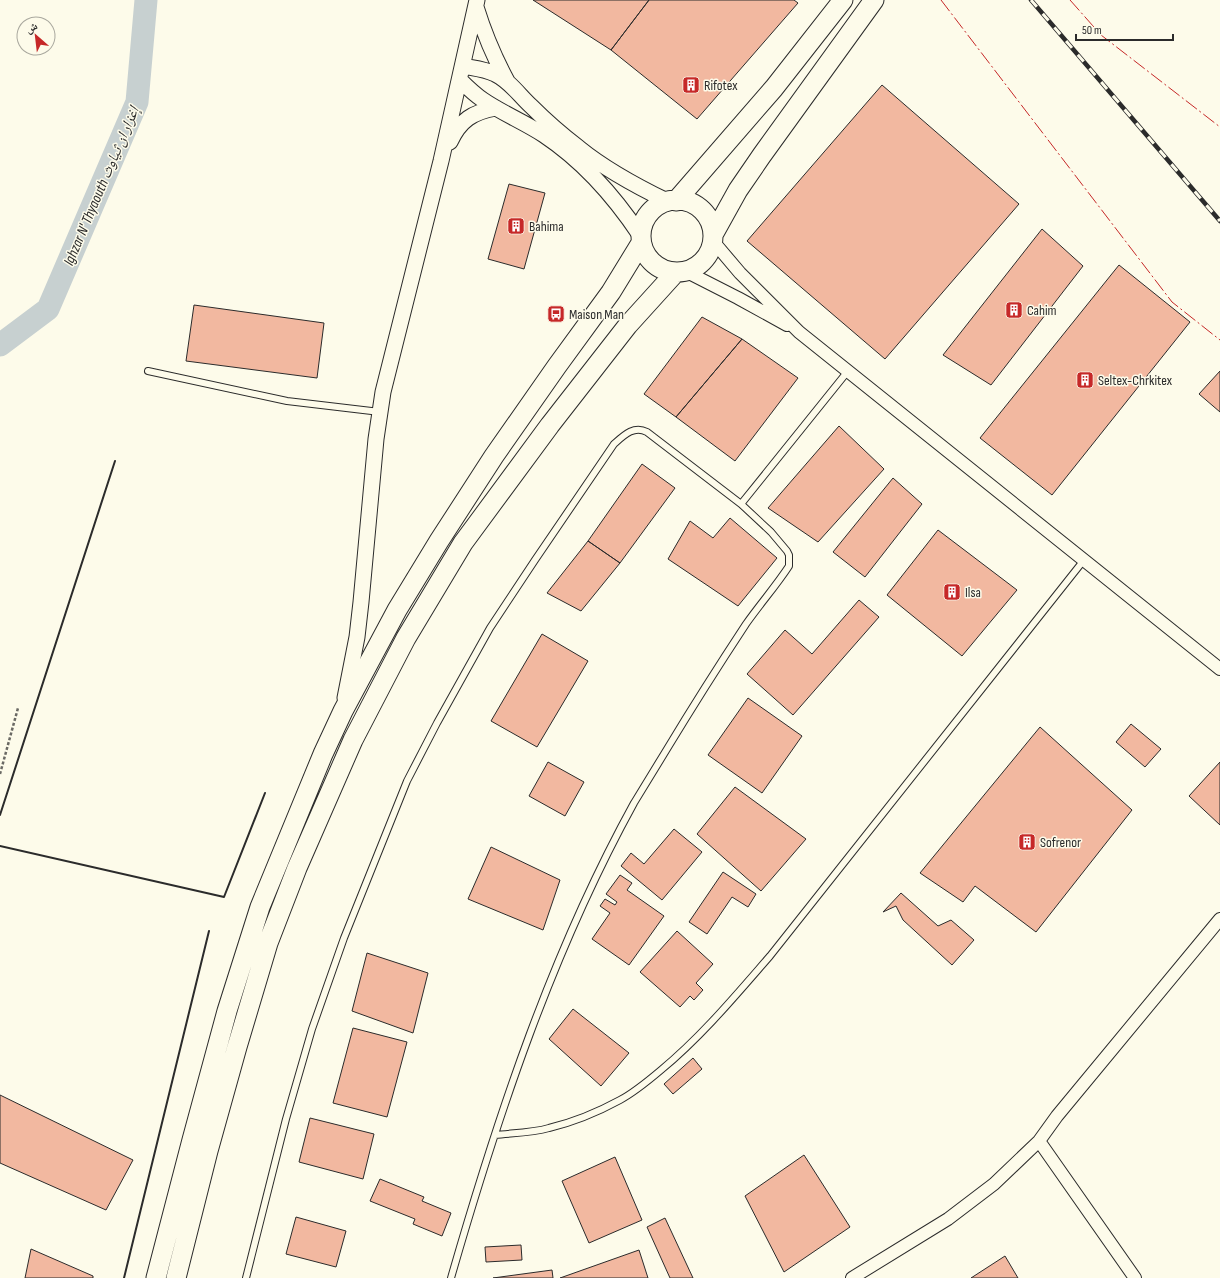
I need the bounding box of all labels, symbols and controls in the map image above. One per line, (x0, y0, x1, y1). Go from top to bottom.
north arrow (16, 16, 56, 56)
scale bar (1076, 16, 1173, 42)
text: ش (23, 19, 41, 37)
text: 50 m (1082, 23, 1102, 38)
building icon: Rifotex (681, 75, 701, 95)
place label: Rifotex (704, 77, 738, 94)
water label: Ighzar N' Thyaouth إغزار ان ثياوث (59, 103, 144, 269)
building icon: Bahima (506, 216, 526, 236)
place label: Bahima (529, 218, 564, 235)
building icon: Cahim (1004, 300, 1024, 320)
place label: Cahim (1027, 302, 1057, 319)
bus stop icon: Maison Man (546, 304, 566, 324)
place label: Maison Man (569, 306, 624, 323)
building icon: Seltex-Chrkitex (1075, 370, 1095, 390)
place label: Seltex-Chrkitex (1098, 372, 1173, 389)
building icon: Ilsa (942, 582, 962, 602)
place label: Ilsa (965, 584, 981, 601)
building icon: Sofrenor (1017, 832, 1037, 852)
place label: Sofrenor (1040, 834, 1081, 851)

